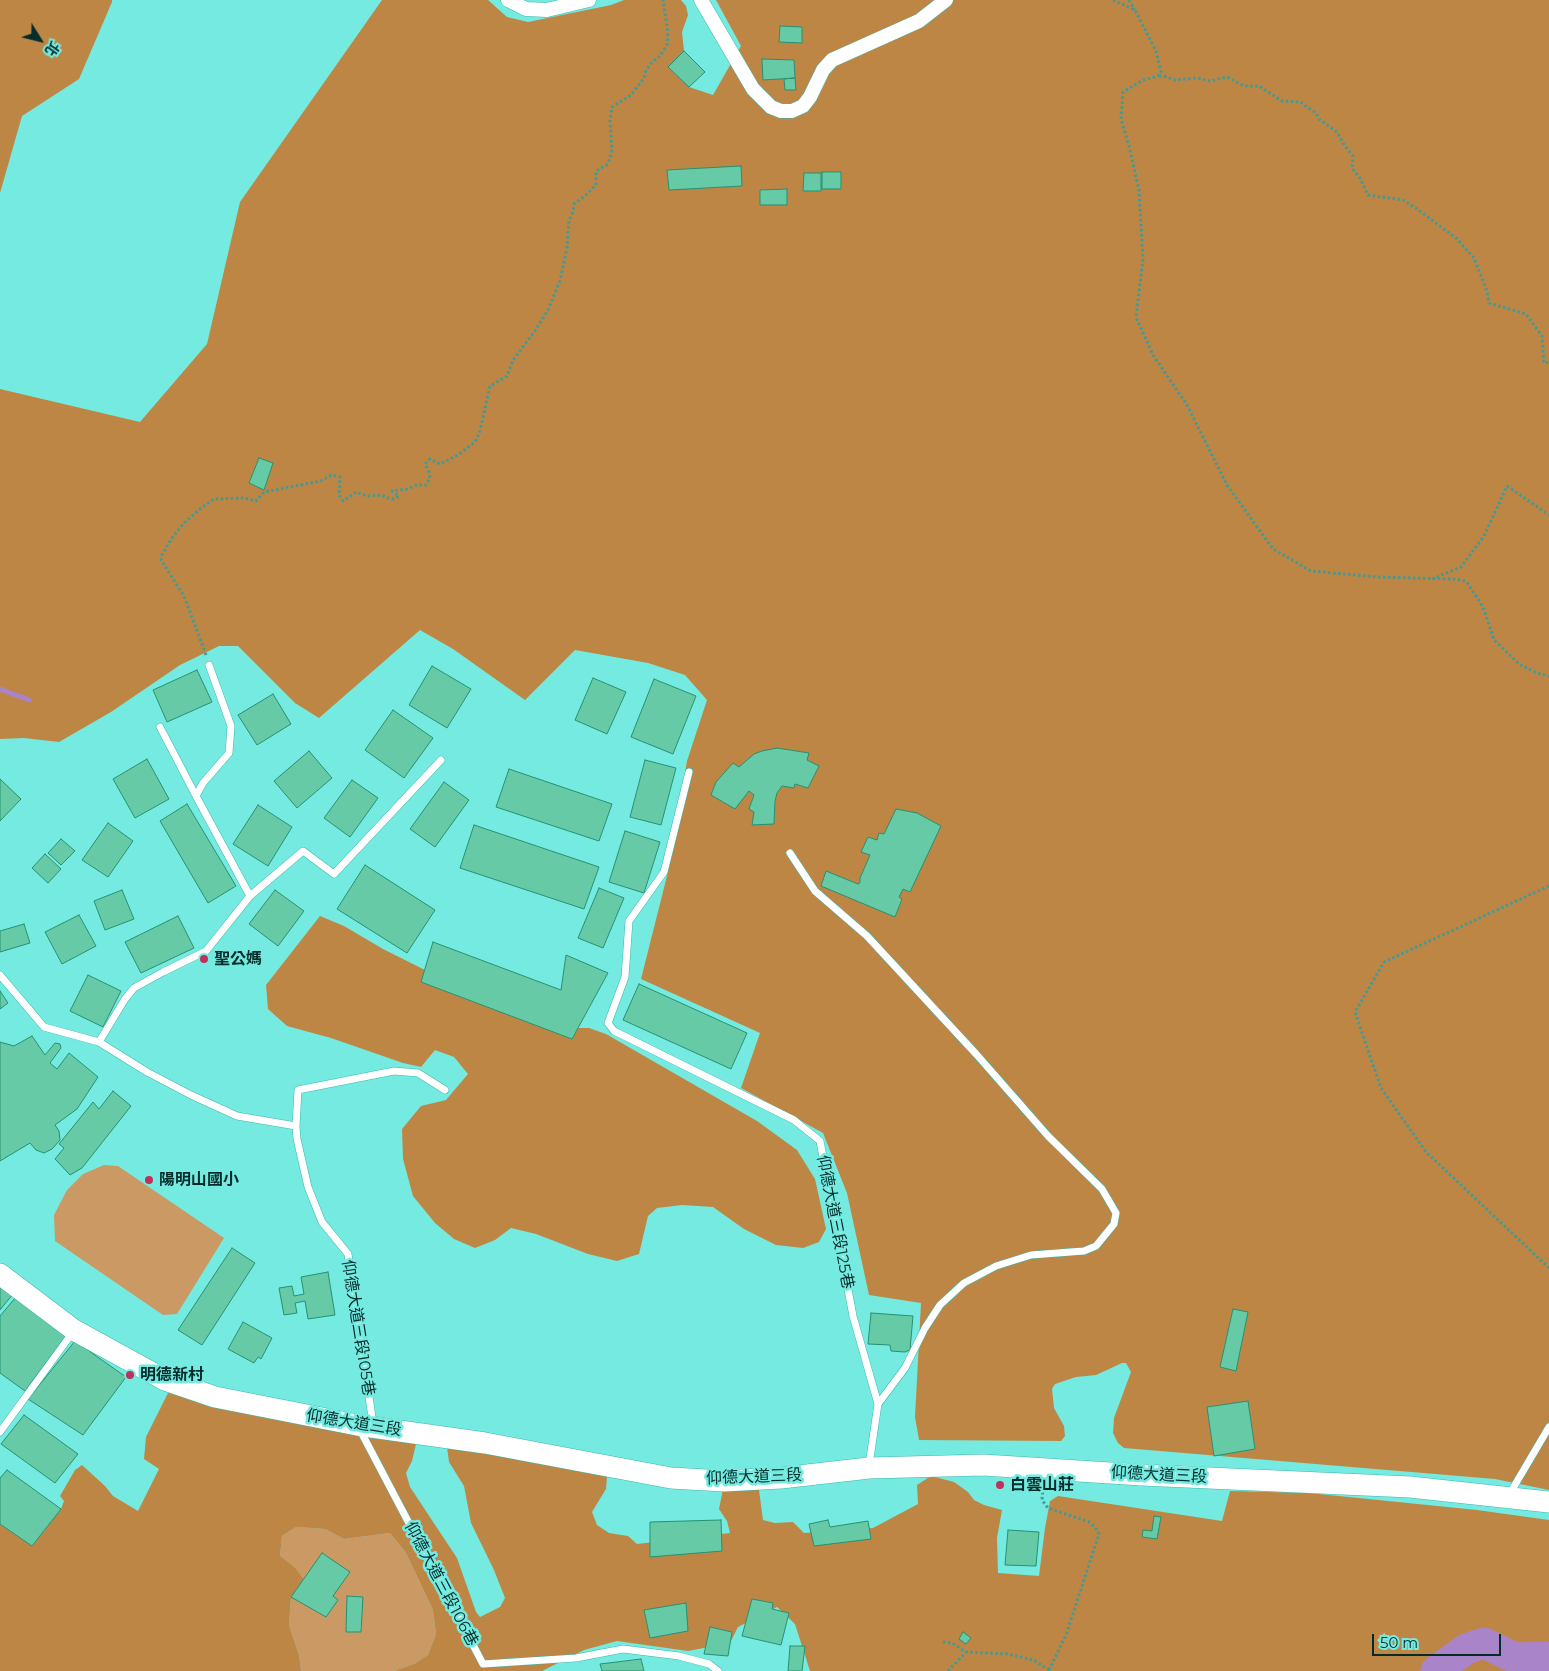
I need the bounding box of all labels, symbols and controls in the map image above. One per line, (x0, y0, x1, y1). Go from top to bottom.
north arrow (15, 15, 65, 65)
text: 北 (41, 38, 64, 60)
place label: 聖公媽 (214, 949, 262, 969)
marker: 聖公媽 (198, 953, 210, 965)
street label: 仰德大道三段125巷 (813, 1153, 857, 1291)
place label: 陽明山國小 (159, 1170, 239, 1190)
marker: 陽明山國小 (143, 1174, 155, 1186)
street label: 仰德大道三段105巷 (338, 1259, 378, 1397)
place label: 明德新村 (140, 1365, 204, 1385)
marker: 明德新村 (124, 1369, 136, 1381)
street label: 仰德大道三段 (305, 1406, 403, 1440)
street label: 仰德大道三段 (1111, 1463, 1207, 1487)
street label: 仰德大道三段 (706, 1466, 802, 1488)
place label: 白雲山莊 (1010, 1475, 1074, 1495)
marker: 白雲山莊 (994, 1479, 1006, 1491)
street label: 仰德大道三段106巷 (400, 1519, 482, 1649)
scale bar (1374, 1624, 1503, 1656)
text: 50 m (1380, 1633, 1418, 1652)

